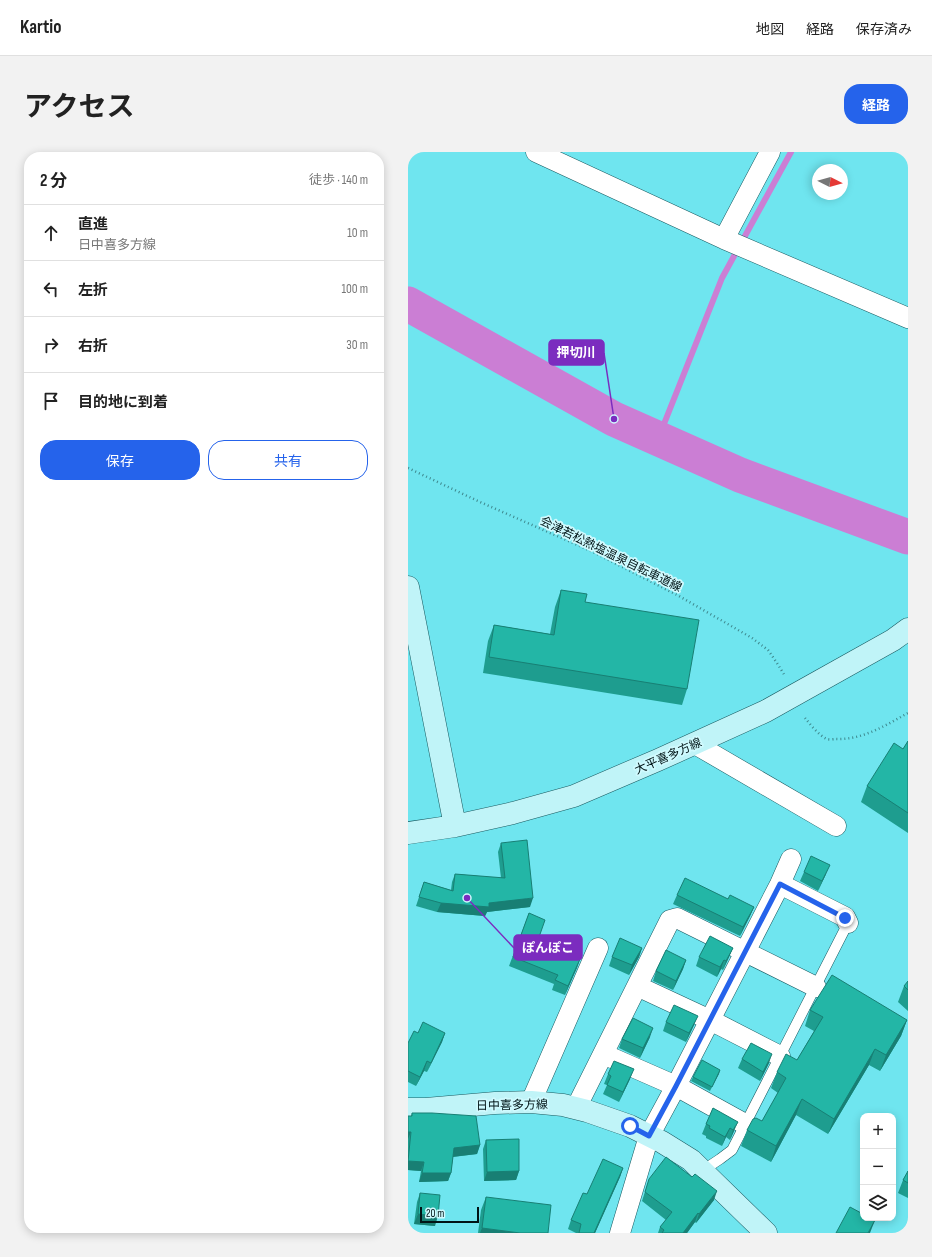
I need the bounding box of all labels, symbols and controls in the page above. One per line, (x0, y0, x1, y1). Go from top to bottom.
text: Kartio (20, 16, 62, 39)
text: 地図 (756, 21, 784, 38)
text: 経路 (806, 21, 834, 38)
text: 保存済み (856, 21, 912, 38)
button: 経路 (844, 84, 908, 124)
text: アクセス (24, 91, 135, 124)
north arrow (812, 164, 848, 200)
text: 2 分 (40, 171, 67, 191)
text: 徒歩 · 140 m (309, 172, 368, 188)
text: 直進 (78, 215, 108, 234)
icon: ahead (40, 222, 62, 244)
text: 10 m (347, 225, 368, 241)
text: 日中喜多方線 (78, 237, 156, 253)
icon: left (40, 278, 62, 300)
text: 左折 (78, 281, 108, 300)
text: 100 m (341, 281, 368, 297)
icon: right (40, 334, 62, 356)
text: 右折 (78, 337, 108, 356)
text: 30 m (346, 337, 368, 353)
callout: 押切川 (549, 340, 604, 365)
text: 押切川 (556, 345, 596, 361)
icon: arrive (40, 390, 62, 412)
text: 目的地に到着 (78, 393, 168, 412)
button: 保存 (40, 440, 200, 480)
button: 共有 (208, 440, 368, 480)
street label: 会津若松熱塩温泉自転車道線 (537, 514, 684, 595)
street label: 大平喜多方線 (632, 735, 704, 778)
route end (836, 909, 854, 927)
callout: ぽんぽこ (514, 935, 582, 960)
text: ぽんぽこ (522, 940, 574, 956)
street label: 日中喜多方線 (476, 1097, 548, 1114)
map controls (860, 1113, 896, 1221)
button: + (860, 1113, 896, 1149)
route start (621, 1117, 639, 1135)
button: − (860, 1149, 896, 1185)
button: layers (860, 1185, 896, 1221)
scale bar (420, 1205, 479, 1224)
text: 20 m (426, 1207, 444, 1220)

